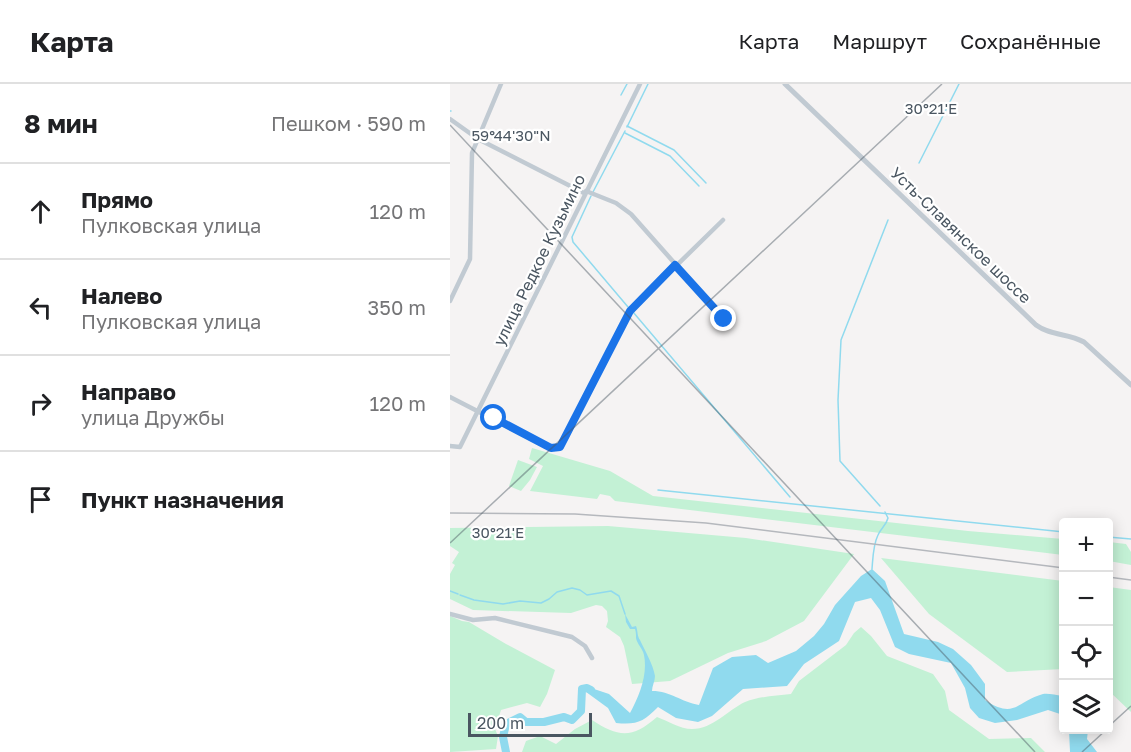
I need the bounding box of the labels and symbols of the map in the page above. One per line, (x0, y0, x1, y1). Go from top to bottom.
text: 30°21'E (905, 99, 957, 117)
text: 59°44'30"N (471, 126, 551, 144)
street label: Усть-Славянское шоссе (887, 163, 1035, 307)
street label: улица Редкое Кузьмино (489, 171, 589, 349)
route end (710, 305, 736, 331)
route start (480, 404, 506, 430)
text: 30°21'E (472, 523, 524, 541)
scale bar (468, 710, 592, 738)

